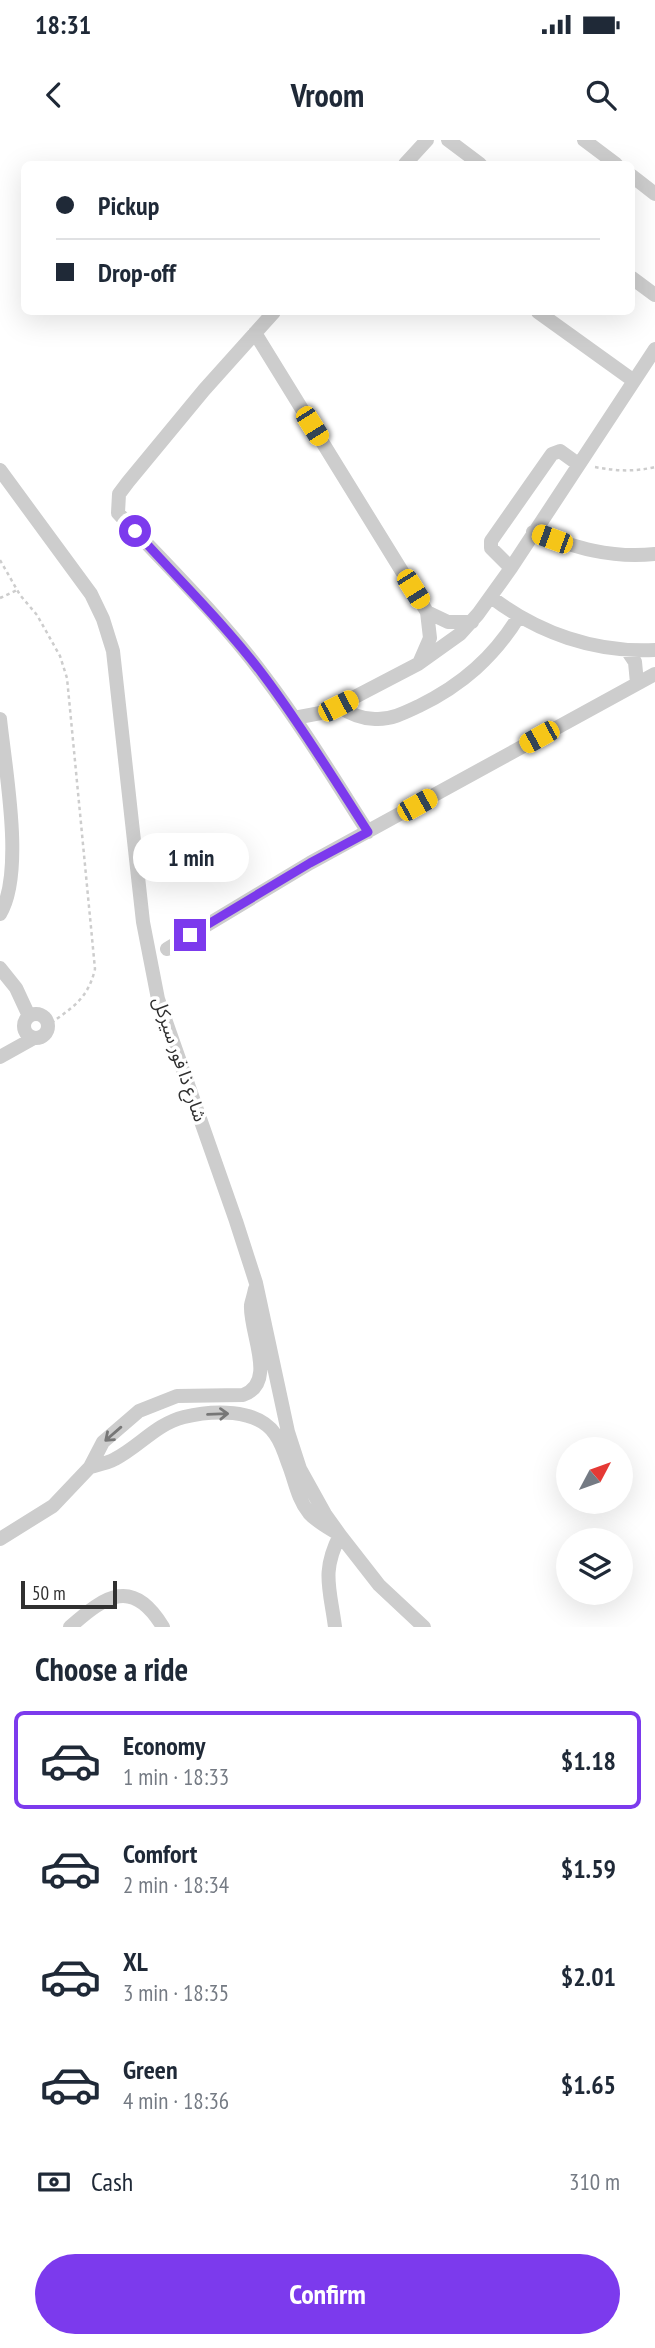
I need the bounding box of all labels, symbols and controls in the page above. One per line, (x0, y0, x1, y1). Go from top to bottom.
text: 18:31 (35, 8, 91, 41)
text: Vroom (291, 74, 364, 116)
icon: back (35, 76, 73, 114)
icon: search (582, 76, 620, 114)
text: Pickup (98, 189, 159, 222)
text: Drop-off (98, 256, 176, 289)
car (292, 403, 333, 449)
route start (119, 515, 151, 547)
car (529, 522, 576, 556)
car (393, 566, 434, 612)
car (315, 687, 362, 725)
car (516, 718, 563, 756)
car (394, 786, 441, 824)
callout: 1 min (132, 834, 248, 882)
text: 1 min (168, 843, 214, 872)
route end (174, 919, 206, 951)
street label: شارع ذا فور سيركل (145, 994, 212, 1125)
one-way arrow (206, 1408, 229, 1421)
one-way arrow (104, 1426, 122, 1442)
north arrow (556, 1437, 634, 1514)
map controls (556, 1437, 633, 1605)
button: layers (556, 1528, 633, 1605)
scale bar (21, 1578, 117, 1610)
text: 50 m (32, 1581, 66, 1605)
text: Choose a ride (35, 1648, 188, 1690)
icon: car (39, 1729, 102, 1792)
text: Economy (123, 1729, 205, 1762)
text: $1.18 (561, 1744, 616, 1777)
text: 1 min · 18:33 (123, 1762, 229, 1791)
icon: car (39, 1837, 102, 1900)
text: Comfort (123, 1837, 197, 1870)
text: $1.59 (561, 1852, 616, 1885)
text: 2 min · 18:34 (123, 1870, 229, 1899)
icon: car (39, 1945, 102, 2008)
text: XL (123, 1945, 148, 1978)
text: $2.01 (561, 1960, 616, 1993)
text: 3 min · 18:35 (123, 1978, 229, 2007)
icon: car (39, 2053, 102, 2116)
text: Green (123, 2053, 178, 2086)
text: $1.65 (561, 2068, 616, 2101)
text: 4 min · 18:36 (123, 2086, 229, 2115)
icon: cash (35, 2163, 73, 2201)
text: Cash (91, 2165, 133, 2198)
text: 310 m (569, 2167, 620, 2196)
button: Confirm (35, 2254, 620, 2334)

